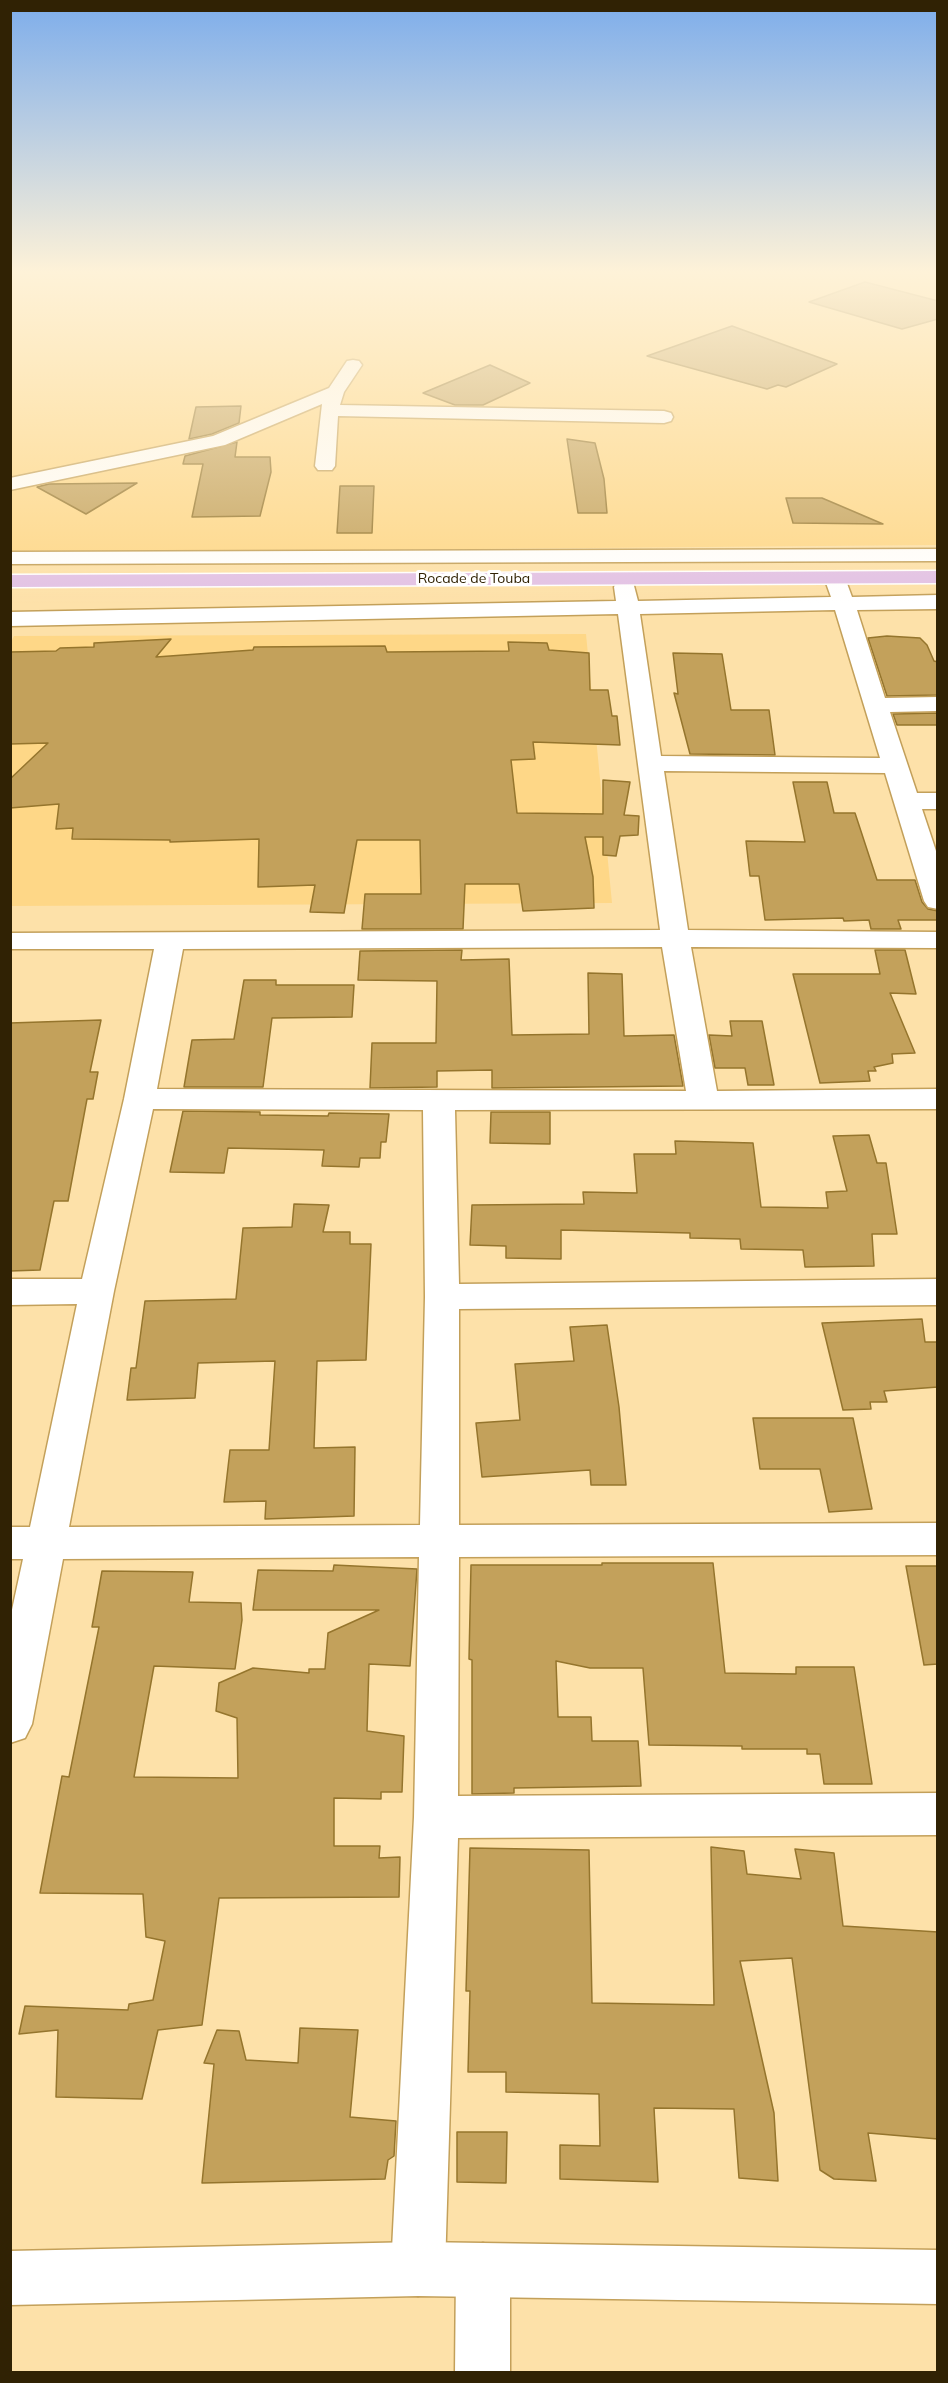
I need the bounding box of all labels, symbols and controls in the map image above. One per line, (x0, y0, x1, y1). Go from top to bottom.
street label: Rocade de Touba (418, 571, 530, 587)

